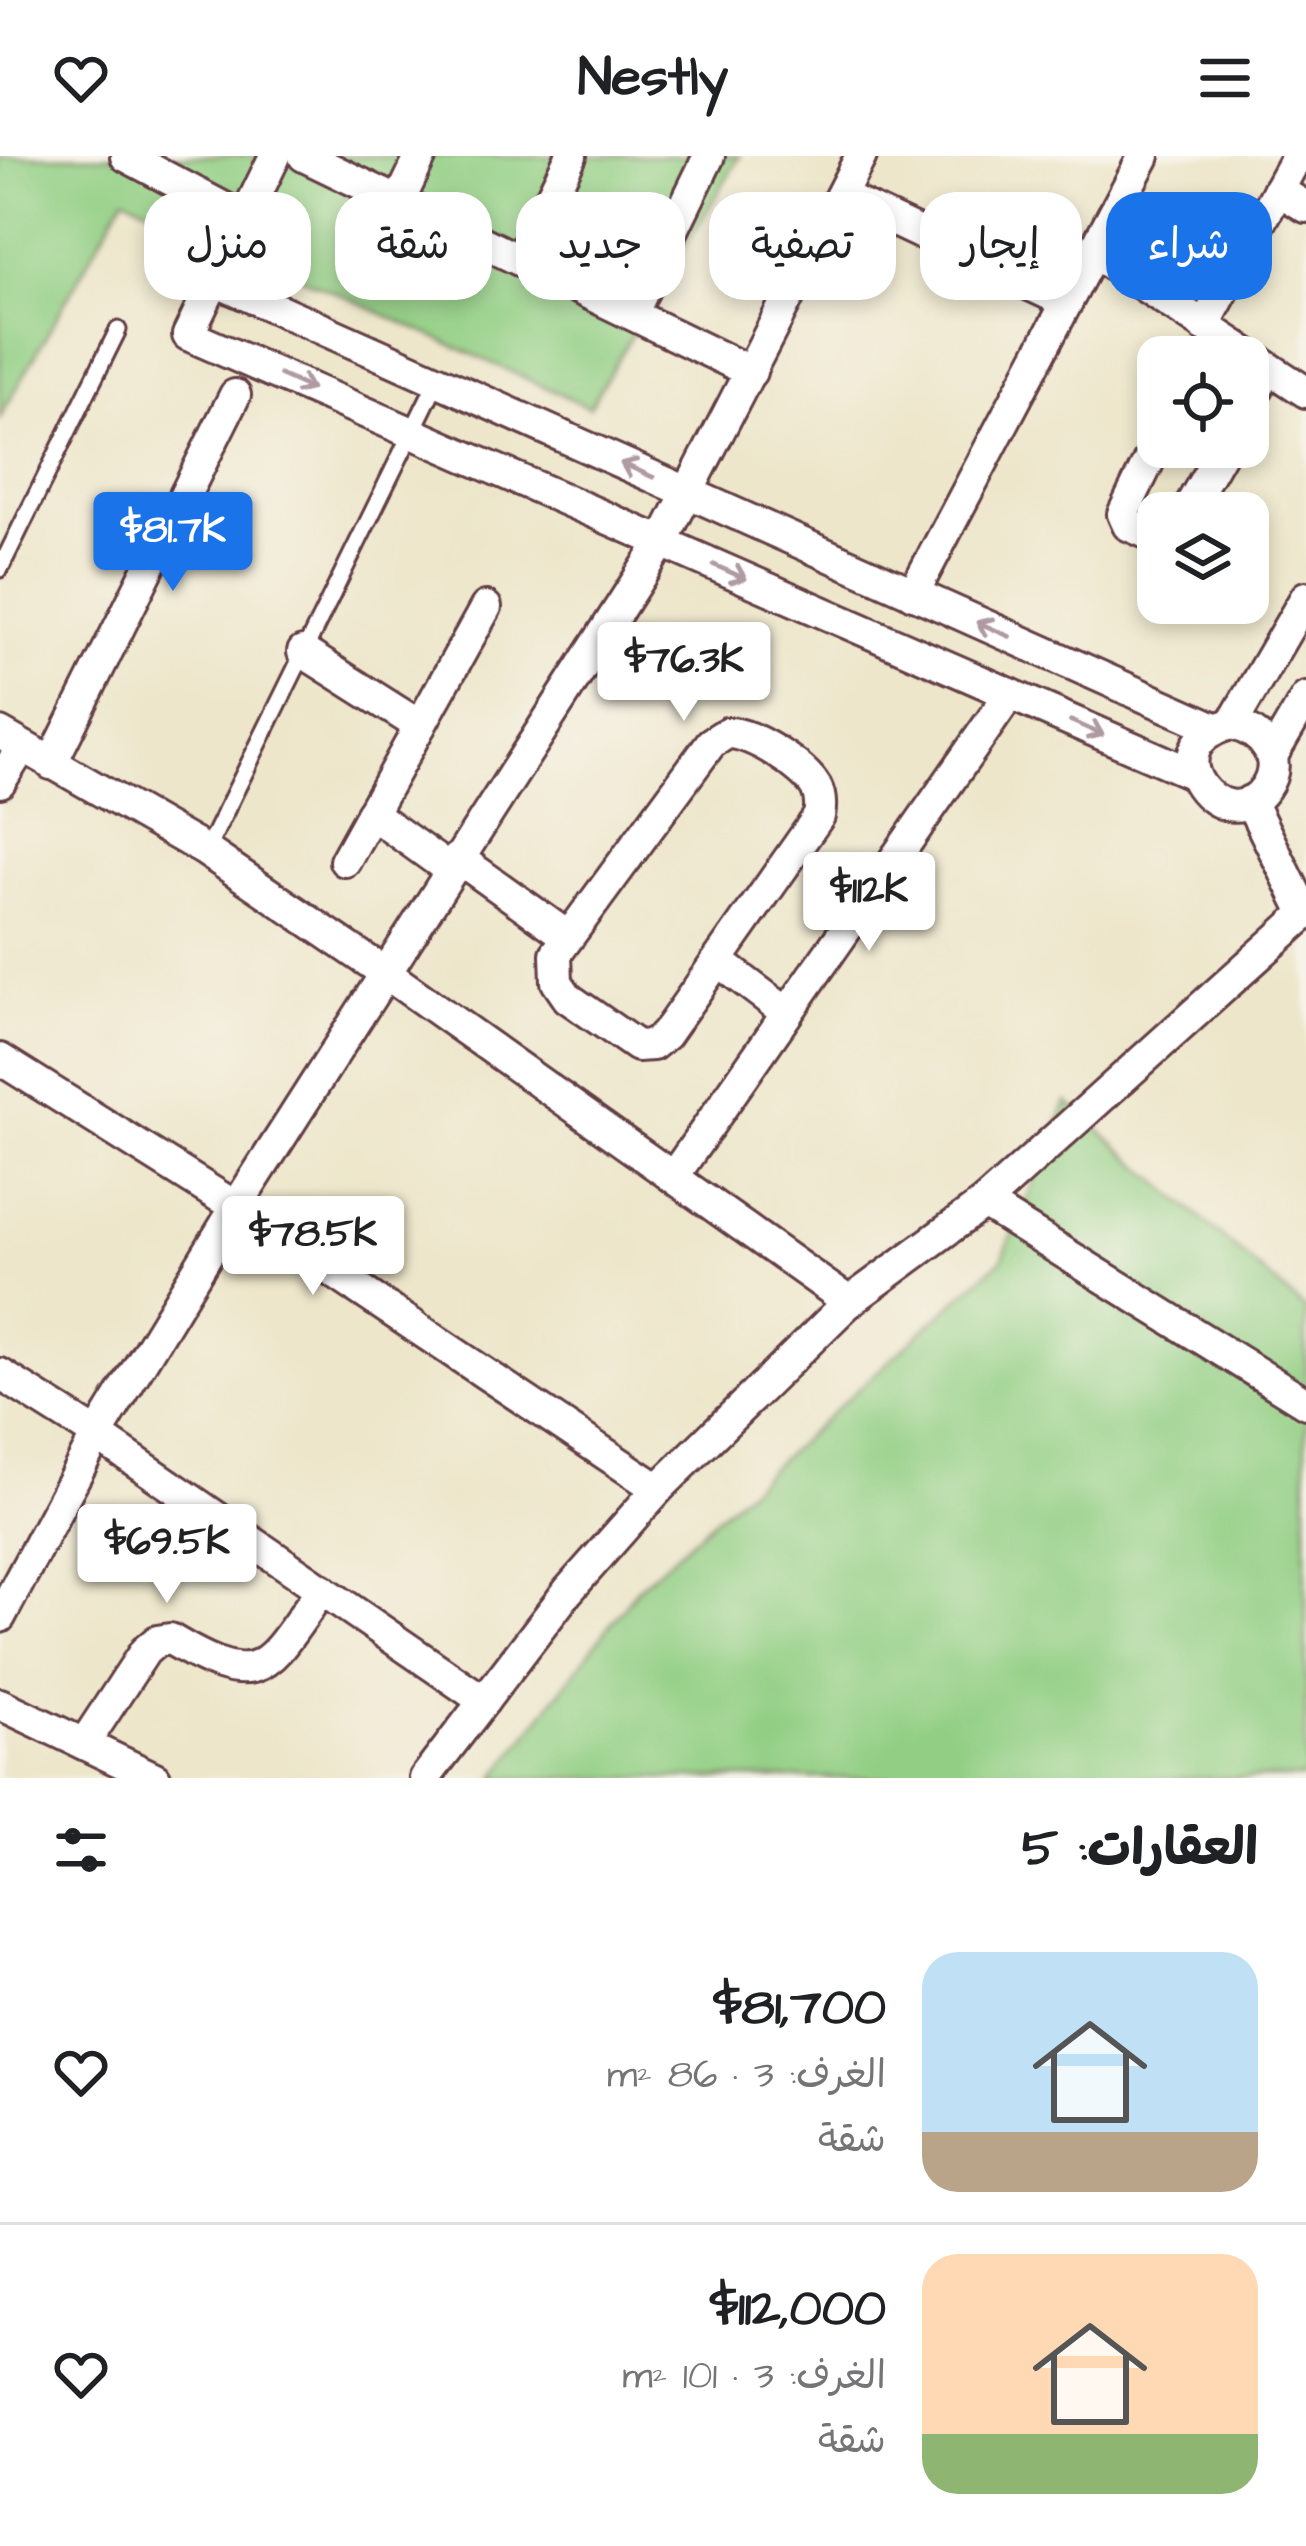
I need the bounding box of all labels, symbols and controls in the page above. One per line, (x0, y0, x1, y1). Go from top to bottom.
text: Nestly (578, 41, 728, 116)
icon: heart (48, 45, 114, 111)
icon: menu (1192, 45, 1258, 111)
chip: منزل (144, 192, 311, 300)
chip: شقة (335, 192, 492, 300)
chip: جديد (516, 192, 685, 300)
chip: تصفية (709, 192, 896, 300)
chip: إيجار (920, 192, 1082, 300)
chip: شراء (1106, 192, 1272, 300)
map controls (1137, 336, 1269, 624)
button: locate (1137, 336, 1269, 468)
one-way arrow (276, 373, 313, 394)
one-way arrow (620, 458, 656, 480)
pin: $81.7K (75, 492, 271, 594)
button: layers (1137, 492, 1269, 624)
text: $81.7K (120, 504, 226, 558)
one-way arrow (711, 562, 747, 584)
one-way arrow (976, 617, 1012, 639)
pin: $76.3K (586, 622, 782, 724)
text: $76.3K (624, 634, 744, 688)
one-way arrow (1069, 718, 1105, 740)
pin: $112K (785, 852, 953, 954)
text: $112K (830, 864, 908, 918)
pin: $78.5K (215, 1196, 411, 1298)
text: $78.5K (249, 1208, 377, 1262)
pin: $69.5K (69, 1504, 265, 1606)
text: $69.5K (104, 1516, 230, 1570)
text: العقارات: 5 (1022, 1814, 1258, 1885)
icon: filters (48, 1817, 114, 1883)
text: $81,700 (713, 1973, 886, 2044)
icon: home (1018, 2000, 1162, 2144)
icon: heart (48, 2039, 114, 2105)
text: الغرف: 3 · 86 m² (607, 2049, 886, 2103)
text: شقة (818, 2113, 886, 2167)
text: $112,000 (710, 2274, 886, 2345)
icon: home (1018, 2302, 1162, 2446)
icon: heart (48, 2341, 114, 2407)
text: الغرف: 3 · 101 m² (622, 2350, 886, 2404)
text: شقة (818, 2414, 886, 2468)

